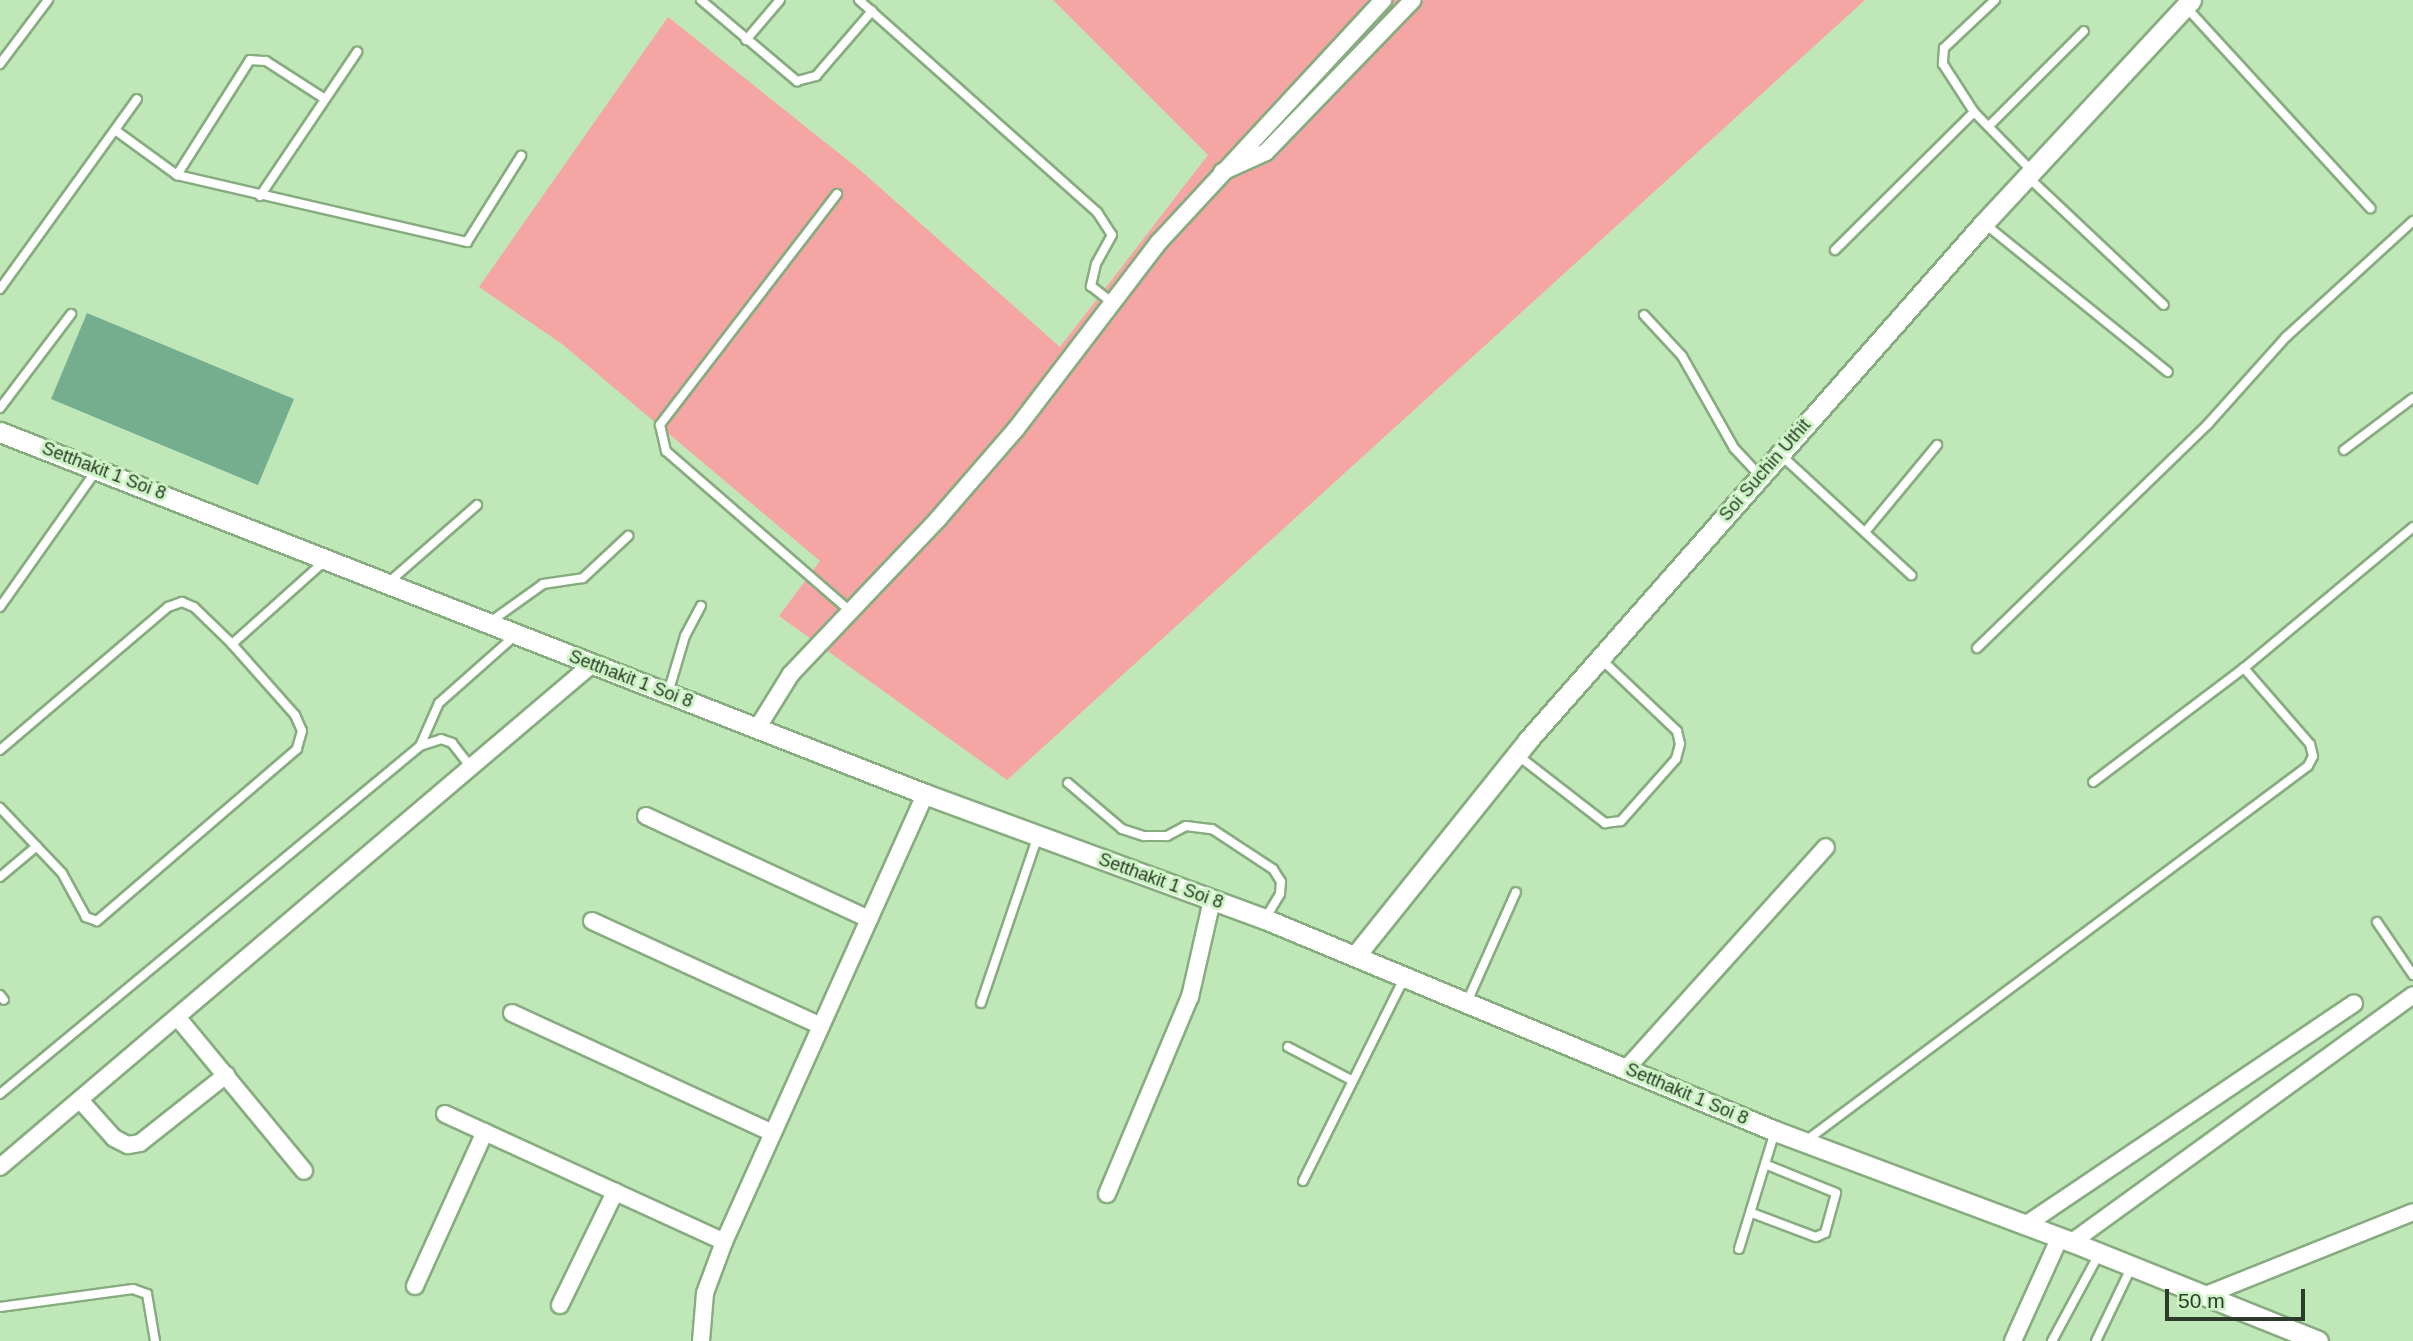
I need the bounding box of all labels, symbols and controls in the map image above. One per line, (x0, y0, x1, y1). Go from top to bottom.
street label: Soi Suchin Uthit (1715, 415, 1815, 525)
street label: Setthakit 1 Soi 8 (39, 437, 169, 505)
street label: Setthakit 1 Soi 8 (566, 645, 696, 713)
street label: Setthakit 1 Soi 8 (1096, 848, 1226, 914)
street label: Setthakit 1 Soi 8 (1622, 1058, 1752, 1130)
scale bar (2168, 1274, 2308, 1318)
text: 50 m (2178, 1289, 2225, 1312)

